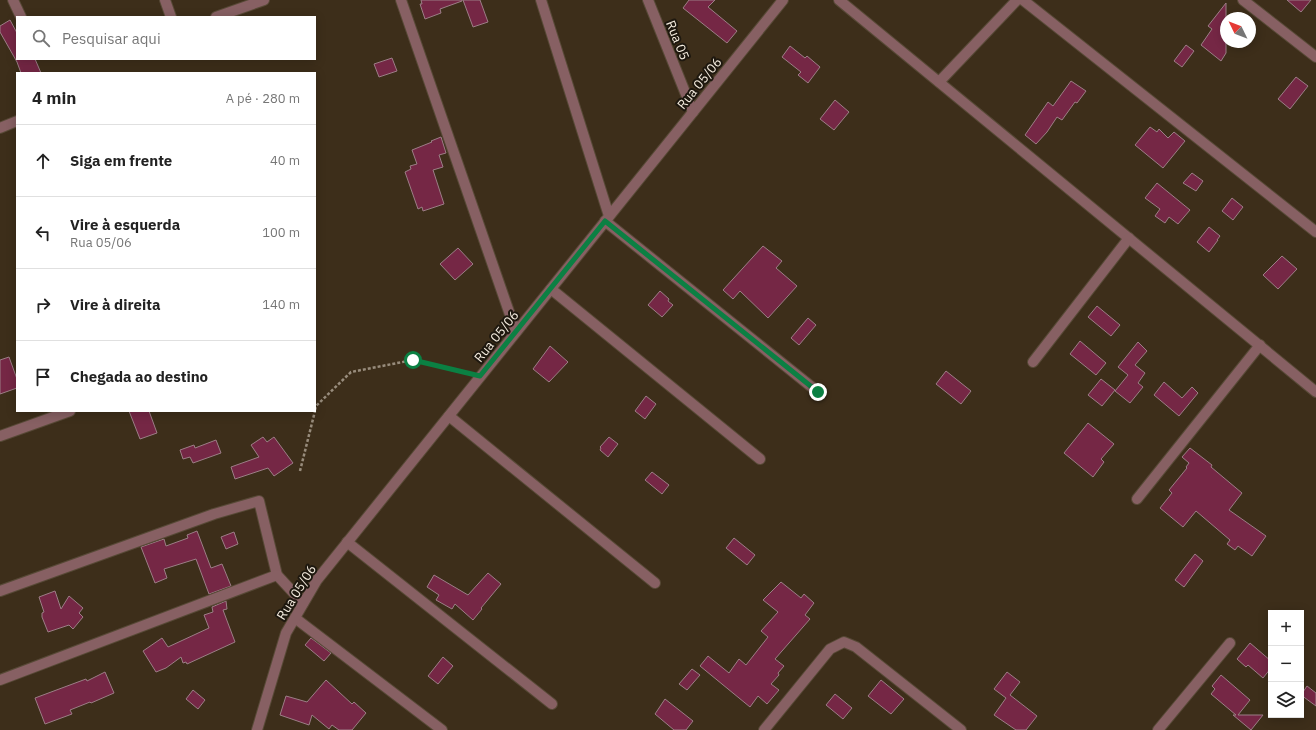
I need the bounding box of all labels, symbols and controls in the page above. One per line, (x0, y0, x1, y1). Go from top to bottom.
north arrow (1220, 12, 1256, 48)
search box (16, 16, 316, 60)
street label: Rua 05 (662, 18, 693, 63)
icon: search (30, 27, 52, 49)
text: Pesquisar aqui (62, 29, 161, 48)
street label: Rua 05/06 (673, 54, 725, 113)
text: 4 min (32, 87, 76, 109)
text: A pé · 280 m (226, 90, 300, 107)
icon: ahead (32, 150, 54, 172)
text: Siga em frente (70, 151, 172, 170)
text: 40 m (270, 152, 300, 169)
text: Vire à esquerda (70, 215, 180, 234)
icon: left (32, 222, 54, 244)
text: 100 m (262, 224, 300, 241)
text: Rua 05/06 (70, 234, 132, 251)
icon: right (32, 294, 54, 316)
text: Vire à direita (70, 295, 160, 314)
text: 140 m (262, 296, 300, 313)
street label: Rua 05/06 (470, 307, 522, 366)
route start (404, 351, 422, 369)
icon: arrive (32, 366, 54, 388)
text: Chegada ao destino (70, 367, 208, 386)
route end (809, 383, 827, 401)
street label: Rua 05/06 (273, 562, 320, 623)
map controls (1268, 610, 1304, 718)
button: + (1268, 610, 1304, 646)
button: − (1268, 646, 1304, 682)
button: layers (1268, 682, 1304, 718)

